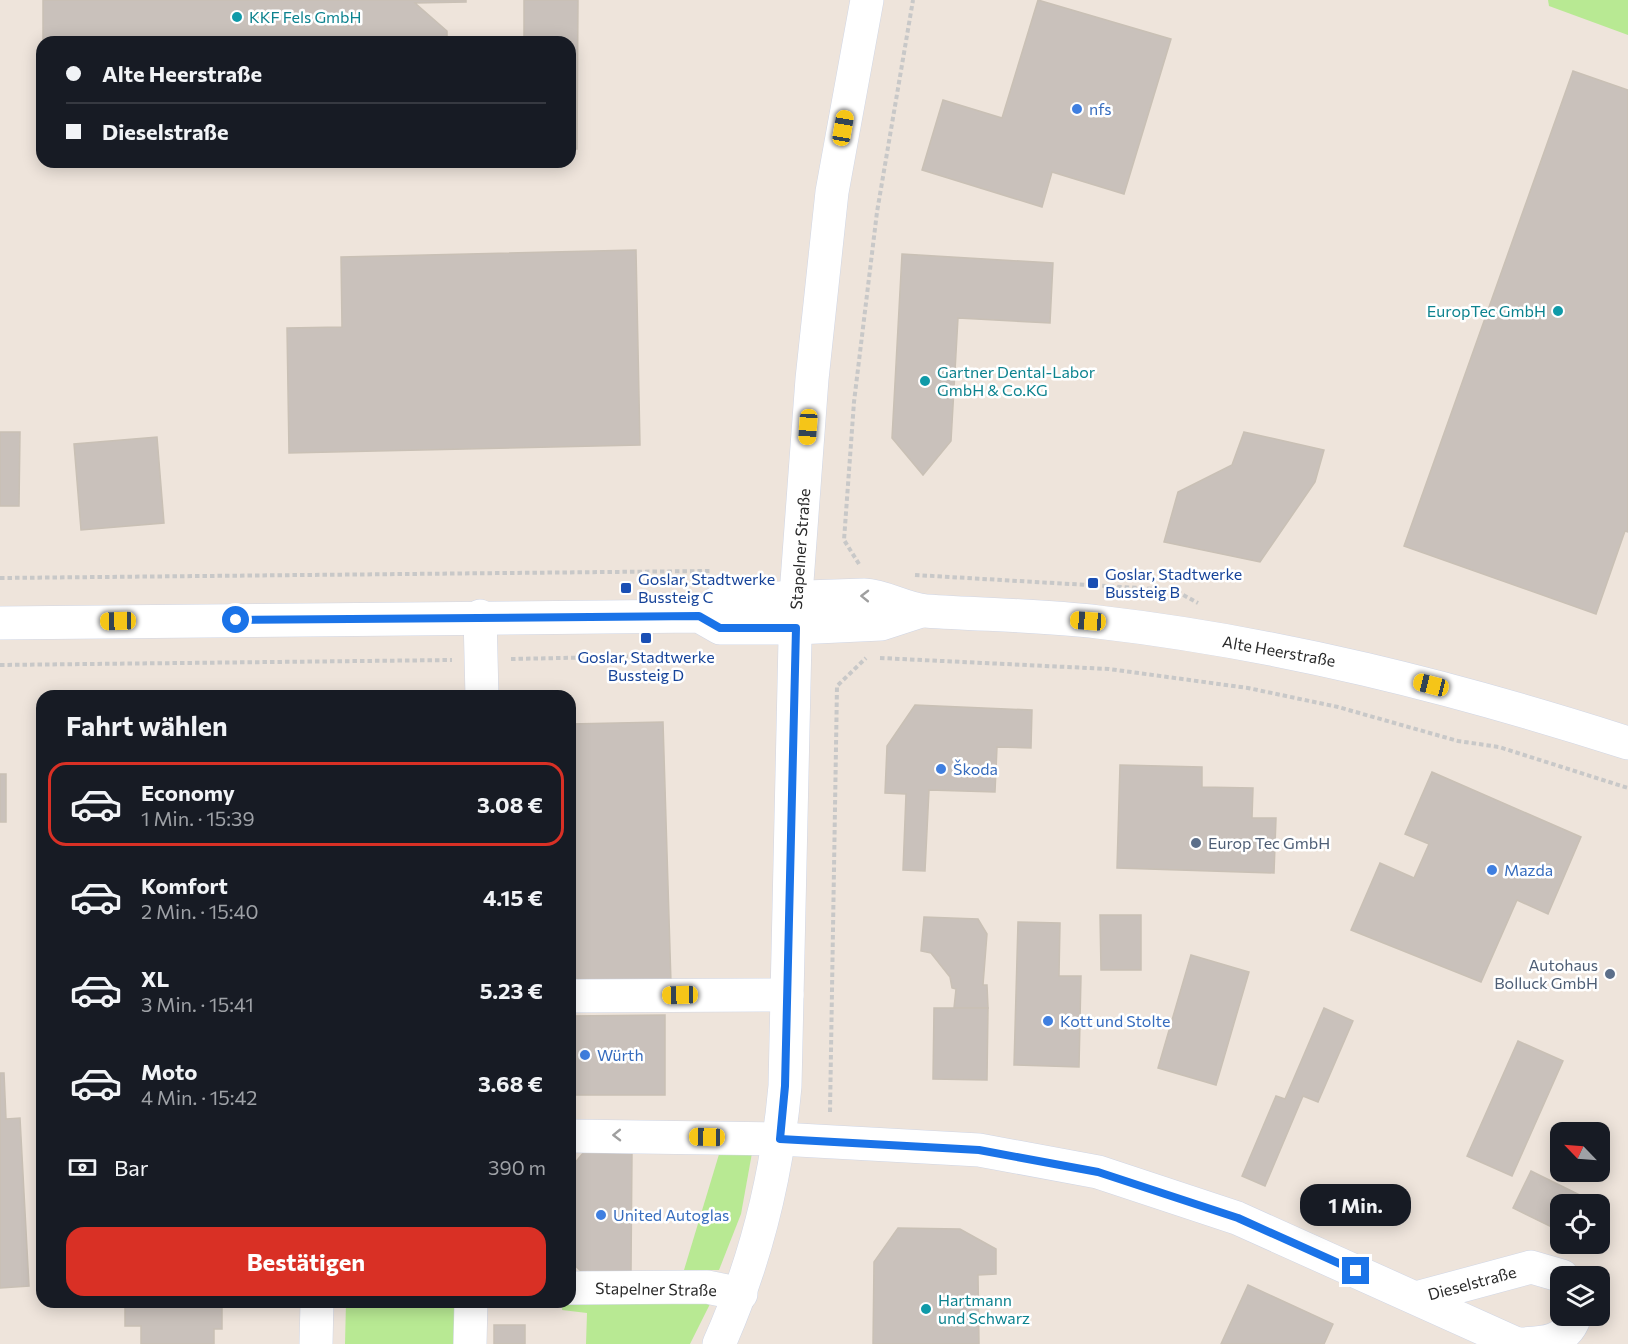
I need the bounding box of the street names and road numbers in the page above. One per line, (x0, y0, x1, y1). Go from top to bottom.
street label: Stapelner Straße (786, 488, 813, 610)
street label: Alte Heerstraße (1221, 631, 1337, 670)
street label: Dieselstraße (1426, 1262, 1518, 1303)
street label: Stapelner Straße (595, 1278, 717, 1299)

